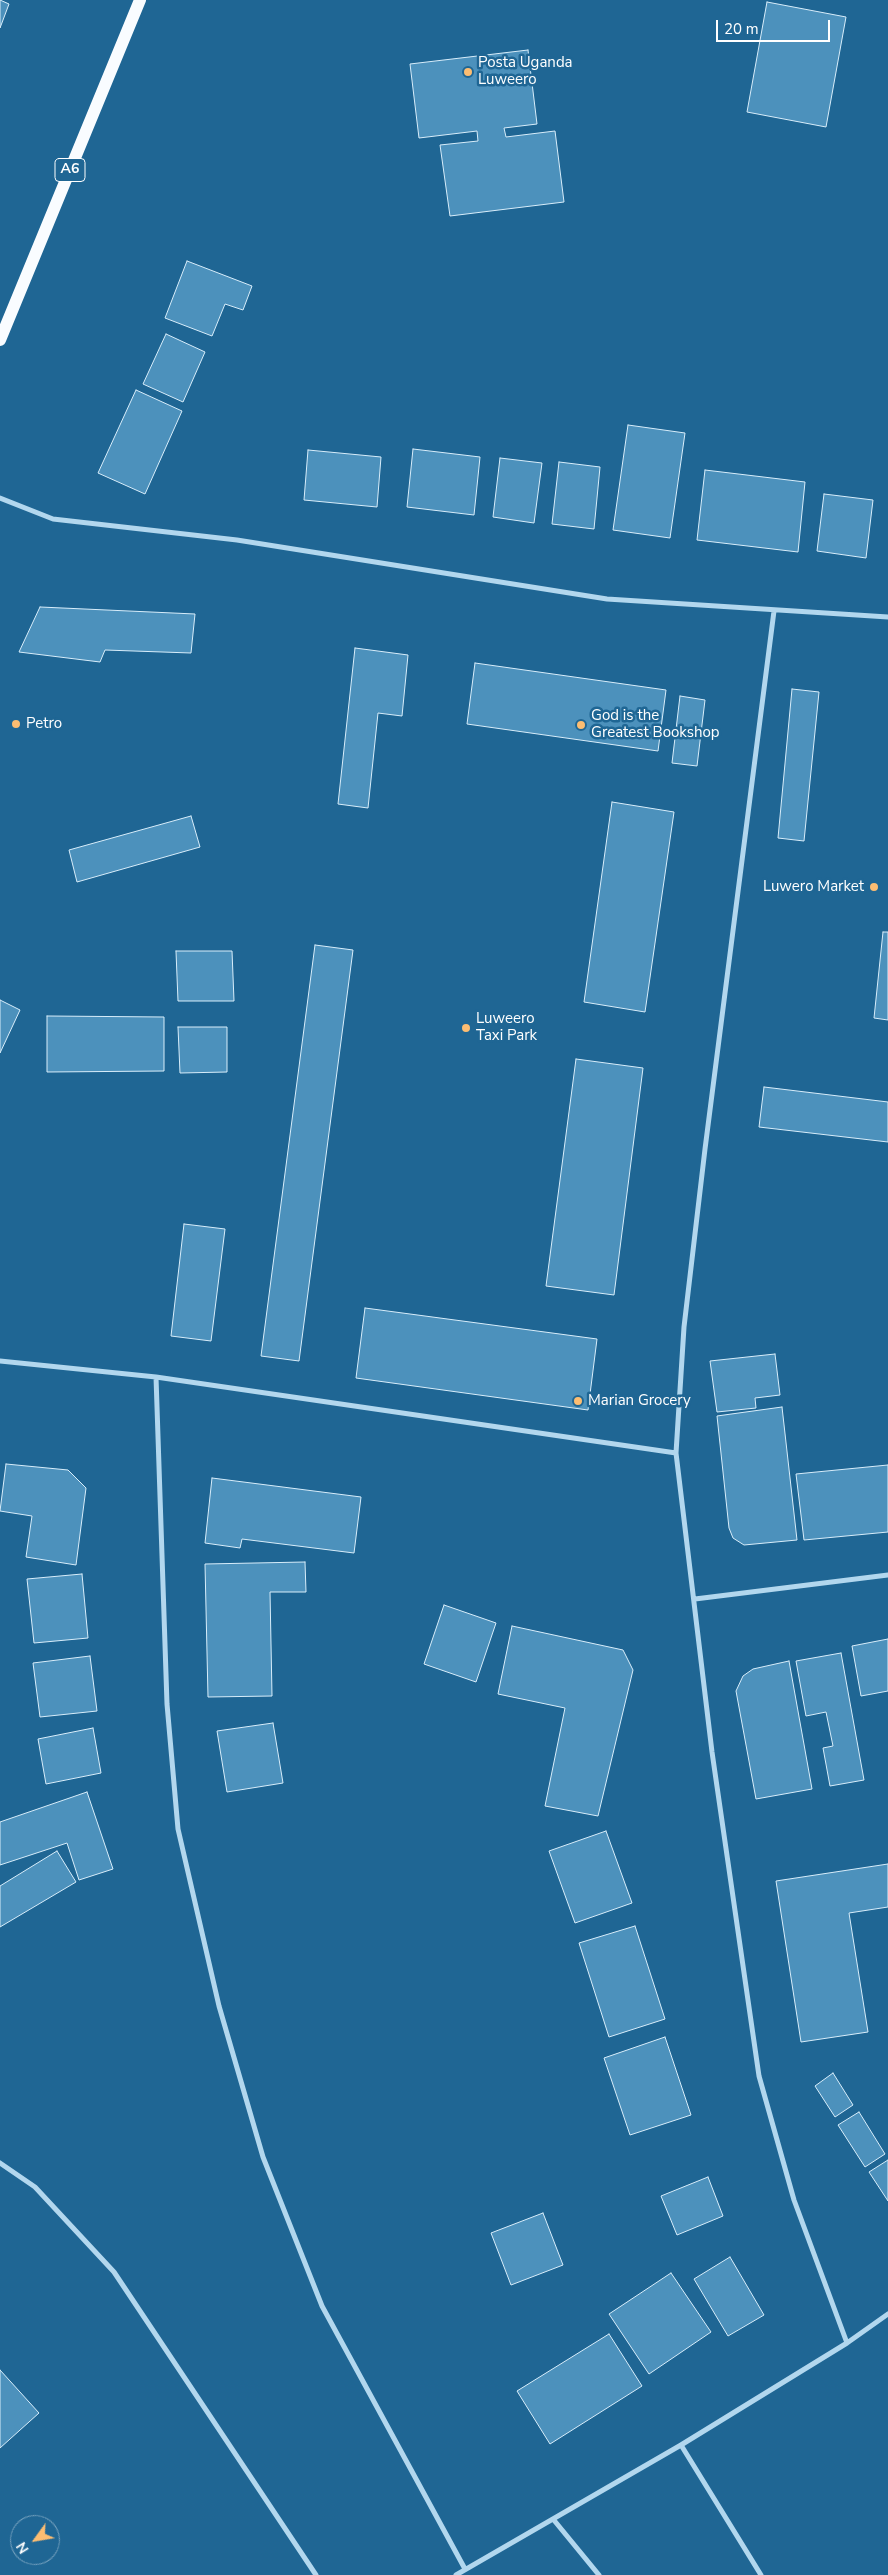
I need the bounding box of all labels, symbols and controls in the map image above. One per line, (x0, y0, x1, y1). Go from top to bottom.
scale bar (718, 10, 832, 42)
text: 20 m (724, 19, 759, 39)
place label: Posta Uganda Luweero (478, 54, 573, 89)
marker: Posta Uganda Luweero (462, 66, 474, 78)
road number: A6 (55, 158, 85, 182)
place label: God is the Greatest Bookshop (591, 707, 719, 742)
place label: Petro (26, 715, 62, 733)
marker: Petro (10, 718, 22, 730)
marker: God is the Greatest Bookshop (575, 719, 587, 731)
place label: Luwero Market (763, 878, 864, 896)
marker: Luwero Market (868, 881, 880, 893)
place label: Luweero Taxi Park (476, 1010, 537, 1045)
marker: Luweero Taxi Park (460, 1022, 472, 1034)
place label: Marian Grocery (588, 1392, 691, 1410)
marker: Marian Grocery (572, 1395, 584, 1407)
north arrow (10, 2515, 60, 2565)
text: N (12, 2538, 34, 2557)

